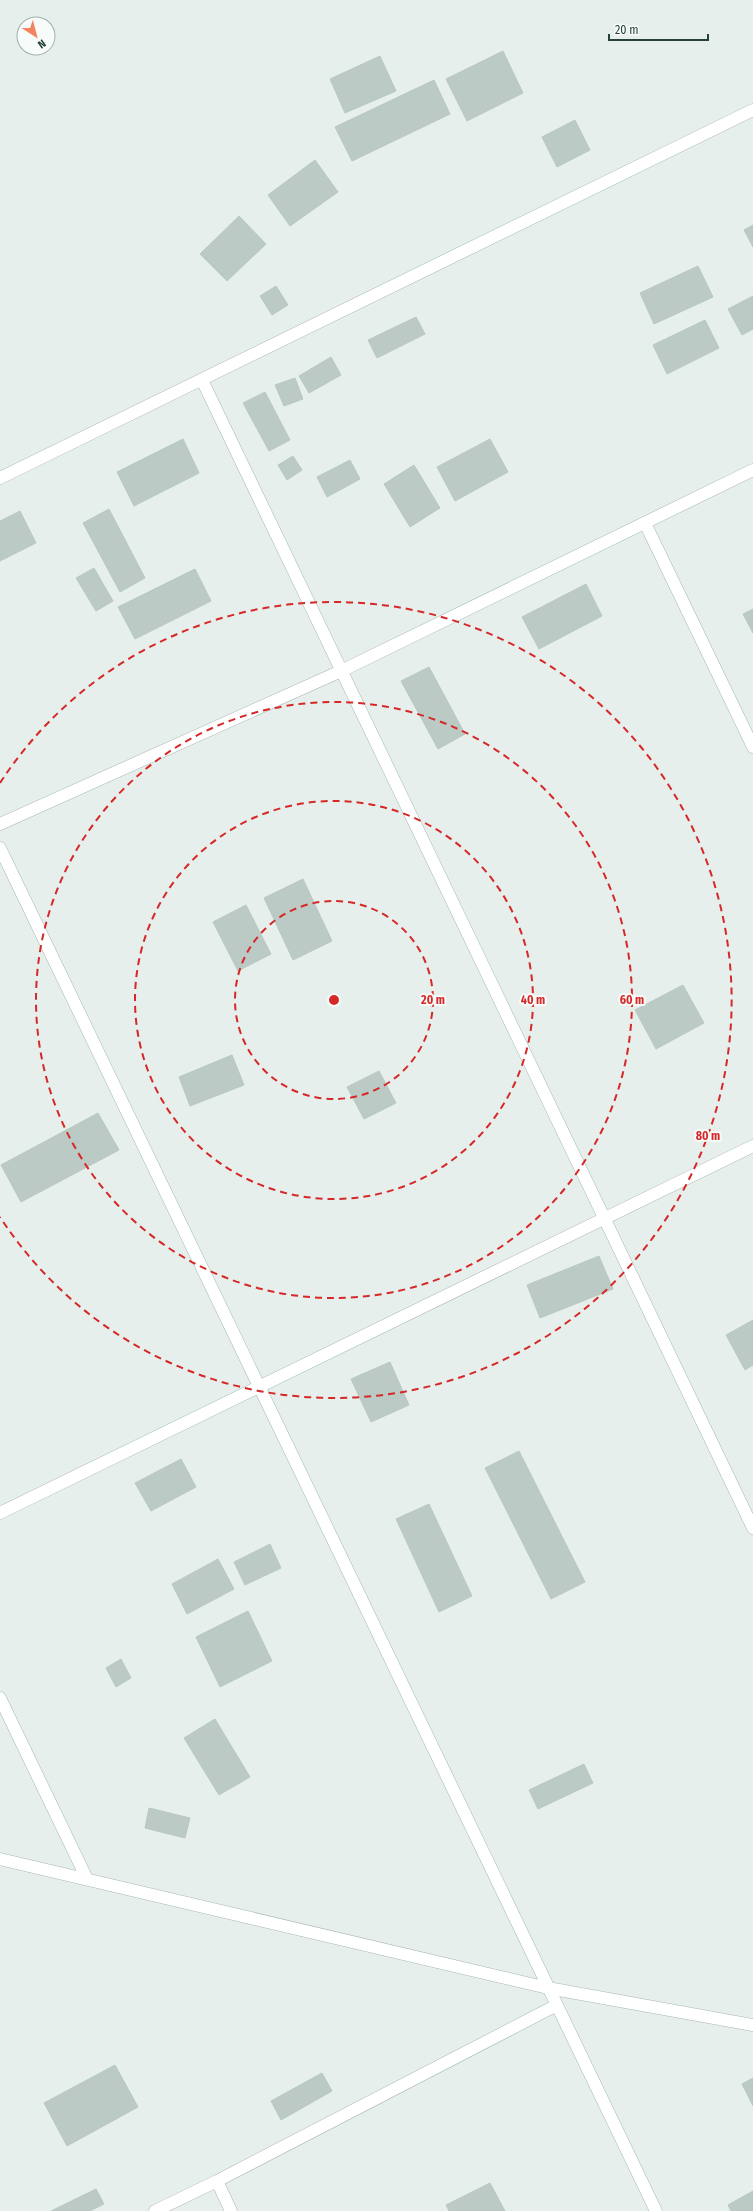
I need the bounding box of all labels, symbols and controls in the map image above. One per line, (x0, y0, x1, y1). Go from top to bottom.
north arrow (16, 16, 56, 56)
scale bar (609, 16, 708, 42)
text: 20 m (615, 23, 639, 37)
text: N (35, 36, 48, 51)
centre of rings (327, 993, 341, 1007)
text: 20 m (420, 993, 445, 1007)
text: 40 m (521, 993, 545, 1007)
text: 60 m (620, 993, 644, 1007)
text: 80 m (696, 1129, 720, 1143)

